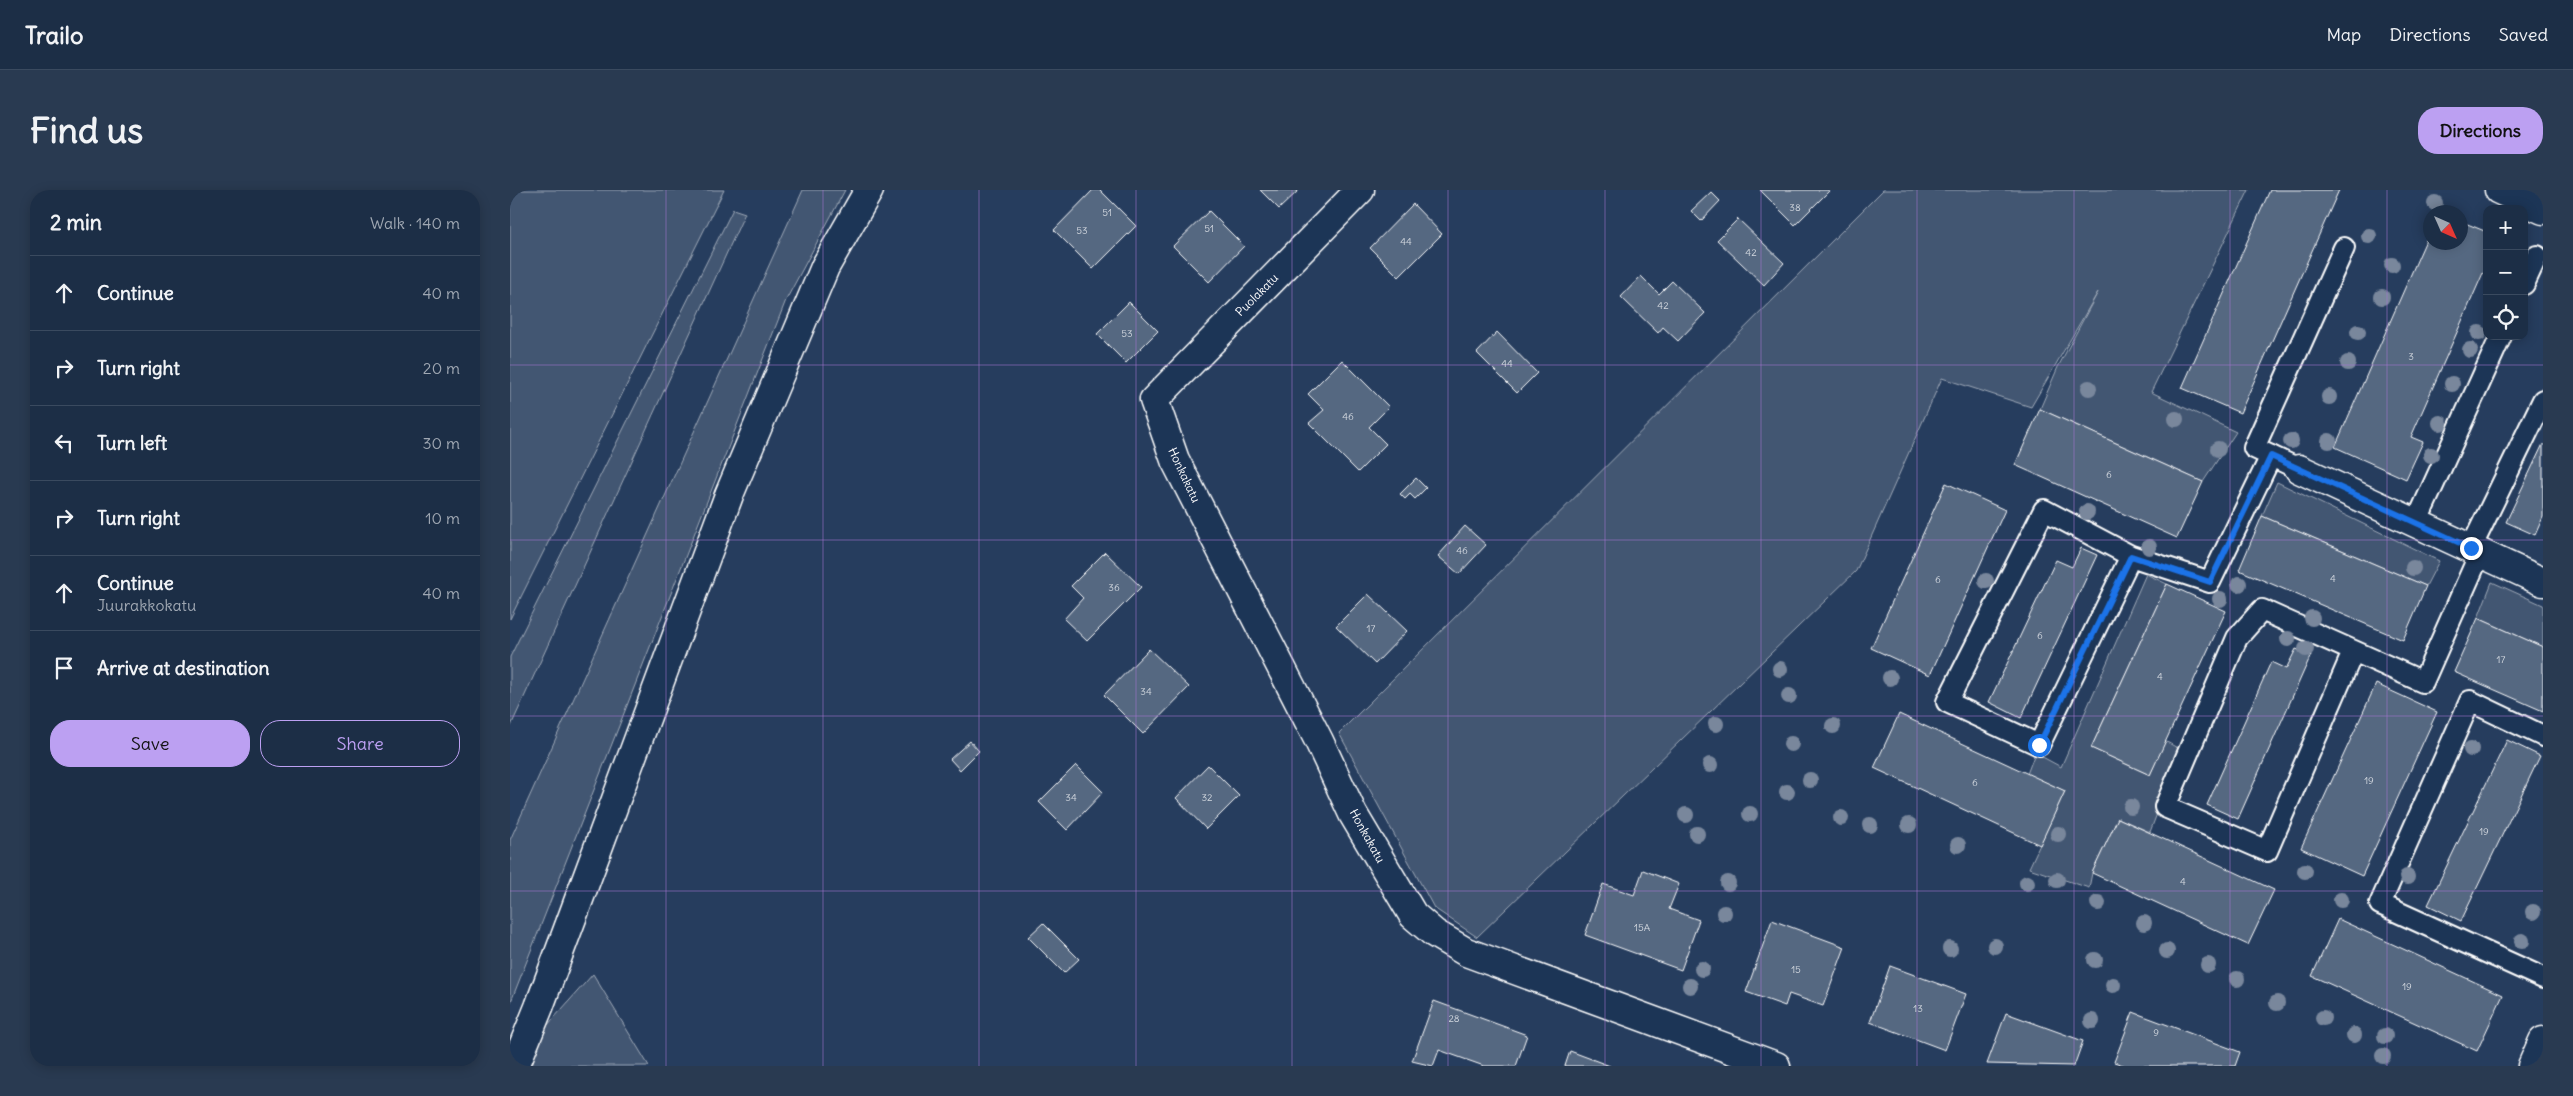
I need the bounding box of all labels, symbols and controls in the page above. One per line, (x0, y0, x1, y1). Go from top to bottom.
text: Trailo (25, 20, 83, 50)
text: Map (2326, 23, 2361, 46)
text: Directions (2389, 23, 2471, 46)
text: Saved (2499, 23, 2548, 46)
button: Directions (2418, 107, 2543, 154)
text: Find us (30, 108, 143, 152)
house number: 38 (1789, 201, 1801, 214)
north arrow (2423, 205, 2468, 250)
map controls (2483, 205, 2528, 340)
button: + (2483, 205, 2528, 250)
house number: 51 (1102, 206, 1112, 219)
text: 2 min (50, 209, 102, 236)
text: Walk · 140 m (370, 213, 460, 233)
house number: 51 (1204, 222, 1214, 235)
house number: 53 (1076, 224, 1088, 237)
house number: 44 (1400, 235, 1412, 248)
house number: 42 (1745, 246, 1757, 259)
button: − (2483, 250, 2528, 295)
street label: Puolakatu (1232, 270, 1281, 319)
icon: ahead (50, 279, 78, 307)
text: Continue (97, 281, 174, 305)
text: 40 m (422, 283, 460, 303)
button: locate (2483, 295, 2528, 340)
house number: 42 (1657, 299, 1669, 312)
house number: 53 (1121, 327, 1133, 340)
house number: 3 (2408, 350, 2414, 363)
icon: right (50, 354, 78, 382)
text: Turn right (97, 356, 180, 380)
house number: 44 (1501, 357, 1513, 370)
text: 20 m (423, 358, 460, 378)
house number: 46 (1342, 410, 1354, 423)
icon: left (50, 429, 78, 457)
text: Turn left (97, 431, 167, 455)
text: 30 m (423, 433, 460, 453)
street label: Honkakatu (1165, 445, 1204, 505)
house number: 6 (2106, 468, 2112, 481)
icon: right (50, 504, 78, 532)
text: Turn right (97, 506, 180, 530)
text: 10 m (425, 508, 460, 528)
route end (2460, 537, 2483, 560)
house number: 46 (1456, 544, 1468, 557)
text: Continue (97, 571, 174, 595)
house number: 4 (2330, 572, 2336, 585)
house number: 6 (1935, 573, 1941, 586)
icon: ahead (50, 579, 78, 607)
house number: 36 (1108, 581, 1120, 594)
text: 40 m (422, 583, 460, 603)
text: Juurakkokatu (97, 595, 196, 615)
house number: 17 (1367, 622, 1376, 635)
house number: 6 (2037, 629, 2043, 642)
house number: 17 (2497, 653, 2506, 666)
icon: arrive (50, 654, 78, 682)
text: Arrive at destination (97, 656, 270, 680)
house number: 4 (2157, 670, 2163, 683)
house number: 34 (1140, 685, 1152, 698)
button: Save (50, 720, 250, 767)
button: Share (260, 720, 460, 767)
route start (2028, 734, 2051, 757)
house number: 19 (2364, 774, 2374, 787)
house number: 6 (1972, 776, 1978, 789)
house number: 34 (1065, 791, 1077, 804)
house number: 32 (1201, 791, 1213, 804)
street label: Honkakatu (1347, 806, 1388, 865)
house number: 19 (2479, 825, 2489, 838)
house number: 4 (2180, 875, 2186, 888)
house number: 15A (1634, 921, 1651, 934)
house number: 15 (1791, 963, 1801, 976)
house number: 19 (2402, 980, 2412, 993)
house number: 13 (1913, 1002, 1923, 1015)
house number: 28 (1448, 1012, 1460, 1025)
house number: 9 (2153, 1026, 2159, 1039)

